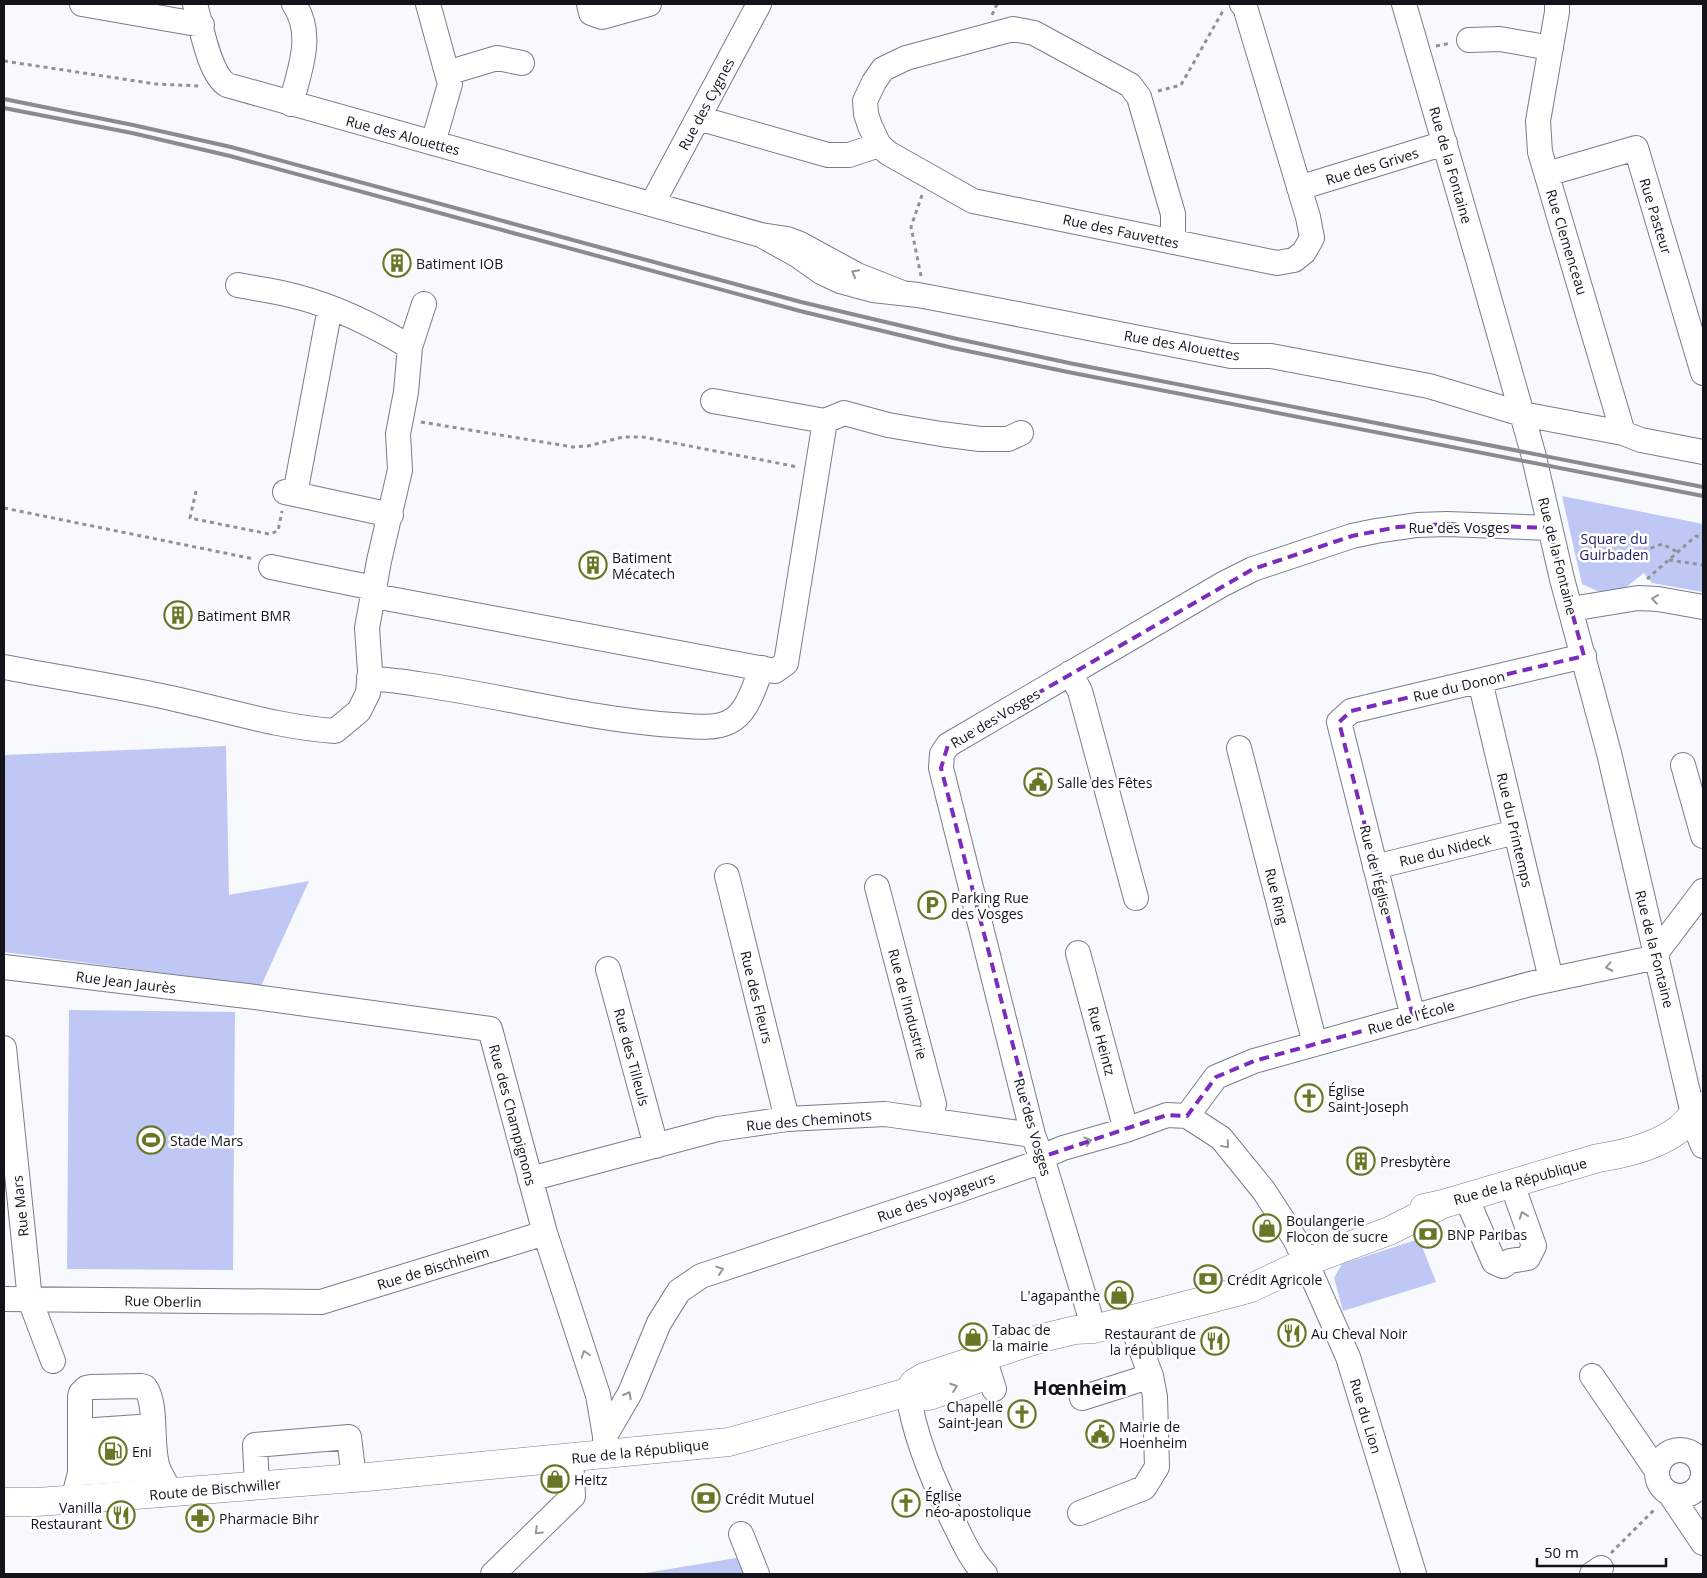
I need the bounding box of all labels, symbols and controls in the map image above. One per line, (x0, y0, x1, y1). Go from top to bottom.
street label: Rue des Cygnes (674, 54, 738, 153)
street label: Rue de la Fontaine (1425, 104, 1477, 226)
street label: Rue des Alouettes (344, 111, 462, 159)
street label: Rue des Grives (1323, 143, 1421, 189)
street label: Rue Pasteur (1635, 176, 1677, 257)
street label: Rue Clemenceau (1542, 187, 1592, 297)
street label: Rue des Fauvettes (1061, 209, 1181, 253)
building icon: Batiment IOB (382, 248, 412, 278)
place label: Batiment IOB (416, 254, 503, 273)
one-way arrow (851, 269, 860, 279)
street label: Rue des Alouettes (1123, 325, 1242, 365)
street label: Rue de la Fontaine (1534, 495, 1582, 617)
street label: Rue des Vosges (1408, 518, 1510, 537)
park label: Square du Guirbaden (1579, 529, 1649, 564)
place label: Batiment Mécatech (612, 548, 675, 583)
building icon: Batiment Mécatech (578, 550, 608, 580)
one-way arrow (1651, 594, 1659, 605)
building icon: Batiment BMR (163, 600, 193, 630)
place label: Batiment BMR (197, 606, 291, 625)
street label: Rue du Donon (1411, 666, 1507, 706)
street label: Rue des Vosges (947, 684, 1043, 752)
public building icon: Salle des Fêtes (1023, 767, 1053, 797)
street label: Rue du Printemps (1493, 771, 1537, 889)
place label: Salle des Fêtes (1057, 773, 1153, 792)
street label: Rue de l'Église (1356, 823, 1396, 917)
street label: Rue du Nideck (1397, 829, 1494, 871)
street label: Rue Ring (1261, 866, 1293, 926)
place label: Parking Rue des Vosges (951, 888, 1029, 923)
street label: Rue de la Fontaine (1631, 888, 1679, 1010)
parking icon: Parking Rue des Vosges (917, 890, 947, 920)
street label: Rue de l'Industrie (884, 947, 932, 1062)
street label: Rue des Fleurs (736, 949, 778, 1046)
one-way arrow (1605, 961, 1614, 971)
street label: Rue Jean Jaurès (75, 966, 177, 998)
street label: Rue de l'École (1365, 995, 1457, 1038)
street label: Rue Heintz (1084, 1004, 1120, 1078)
street label: Rue des Tilleuls (610, 1006, 654, 1108)
street label: Rue des Champignons (485, 1042, 541, 1188)
street label: Rue des Vosges (1010, 1076, 1056, 1178)
place label: Église Saint-Joseph (1328, 1081, 1409, 1116)
church icon: Église Saint-Joseph (1294, 1083, 1324, 1113)
street label: Rue des Cheminots (745, 1105, 873, 1135)
sports icon: Stade Mars (136, 1125, 166, 1155)
place label: Stade Mars (170, 1131, 244, 1150)
one-way arrow (1083, 1136, 1091, 1146)
one-way arrow (1220, 1139, 1229, 1148)
building icon: Presbytère (1346, 1146, 1376, 1176)
place label: Presbytère (1380, 1152, 1451, 1171)
street label: Rue de la République (1451, 1153, 1589, 1209)
street label: Rue des Voyageurs (875, 1168, 998, 1226)
street label: Rue Mars (7, 1174, 33, 1238)
place label: Boulangerie Flocon de sucre (1286, 1211, 1388, 1246)
one-way arrow (1519, 1211, 1529, 1220)
shop icon: Boulangerie Flocon de sucre (1252, 1213, 1282, 1243)
bank icon: BNP Paribas (1413, 1219, 1443, 1249)
place label: BNP Paribas (1447, 1225, 1527, 1244)
street label: Rue de Bischheim (375, 1242, 491, 1294)
bank icon: Crédit Agricole (1193, 1264, 1223, 1294)
one-way arrow (715, 1265, 724, 1275)
place label: Crédit Agricole (1227, 1270, 1323, 1289)
shop icon: L'agapanthe (1104, 1280, 1134, 1310)
place label: L'agapanthe (1020, 1286, 1100, 1305)
street label: Rue Oberlin (124, 1291, 202, 1311)
restaurant icon: Au Cheval Noir (1277, 1318, 1307, 1348)
place label: Tabac de la mairie (992, 1320, 1051, 1355)
shop icon: Tabac de la mairie (958, 1322, 988, 1352)
place label: Restaurant de la république (1104, 1324, 1196, 1359)
place label: Au Cheval Noir (1311, 1324, 1408, 1343)
restaurant icon: Restaurant de la république (1200, 1326, 1230, 1356)
one-way arrow (581, 1351, 591, 1359)
district label: Hœnheim (1033, 1375, 1127, 1401)
street label: Rue du Lion (1346, 1376, 1386, 1456)
one-way arrow (949, 1383, 958, 1393)
one-way arrow (622, 1391, 632, 1400)
place label: Chapelle Saint-Jean (938, 1397, 1003, 1432)
church icon: Chapelle Saint-Jean (1007, 1399, 1037, 1429)
place label: Mairie de Hoenheim (1119, 1417, 1187, 1452)
public building icon: Mairie de Hoenheim (1085, 1419, 1115, 1449)
street label: Rue de la République (570, 1434, 710, 1468)
fuel station icon: Eni (98, 1436, 128, 1466)
place label: Eni (132, 1442, 152, 1461)
shop icon: Heitz (540, 1464, 570, 1494)
place label: Heitz (574, 1470, 608, 1489)
street label: Route de Bischwiller (149, 1474, 282, 1504)
bank icon: Crédit Mutuel (691, 1483, 721, 1513)
place label: Église néo-apostolique (925, 1486, 1031, 1521)
church icon: Église néo-apostolique (891, 1488, 921, 1518)
place label: Crédit Mutuel (725, 1489, 814, 1508)
place label: Vanilla Restaurant (30, 1498, 102, 1533)
restaurant icon: Vanilla Restaurant (106, 1500, 136, 1530)
pharmacy icon: Pharmacie Bihr (185, 1503, 215, 1533)
place label: Pharmacie Bihr (219, 1509, 319, 1528)
one-way arrow (535, 1525, 544, 1534)
scale bar (1537, 1536, 1666, 1568)
text: 50 m (1544, 1542, 1579, 1562)

